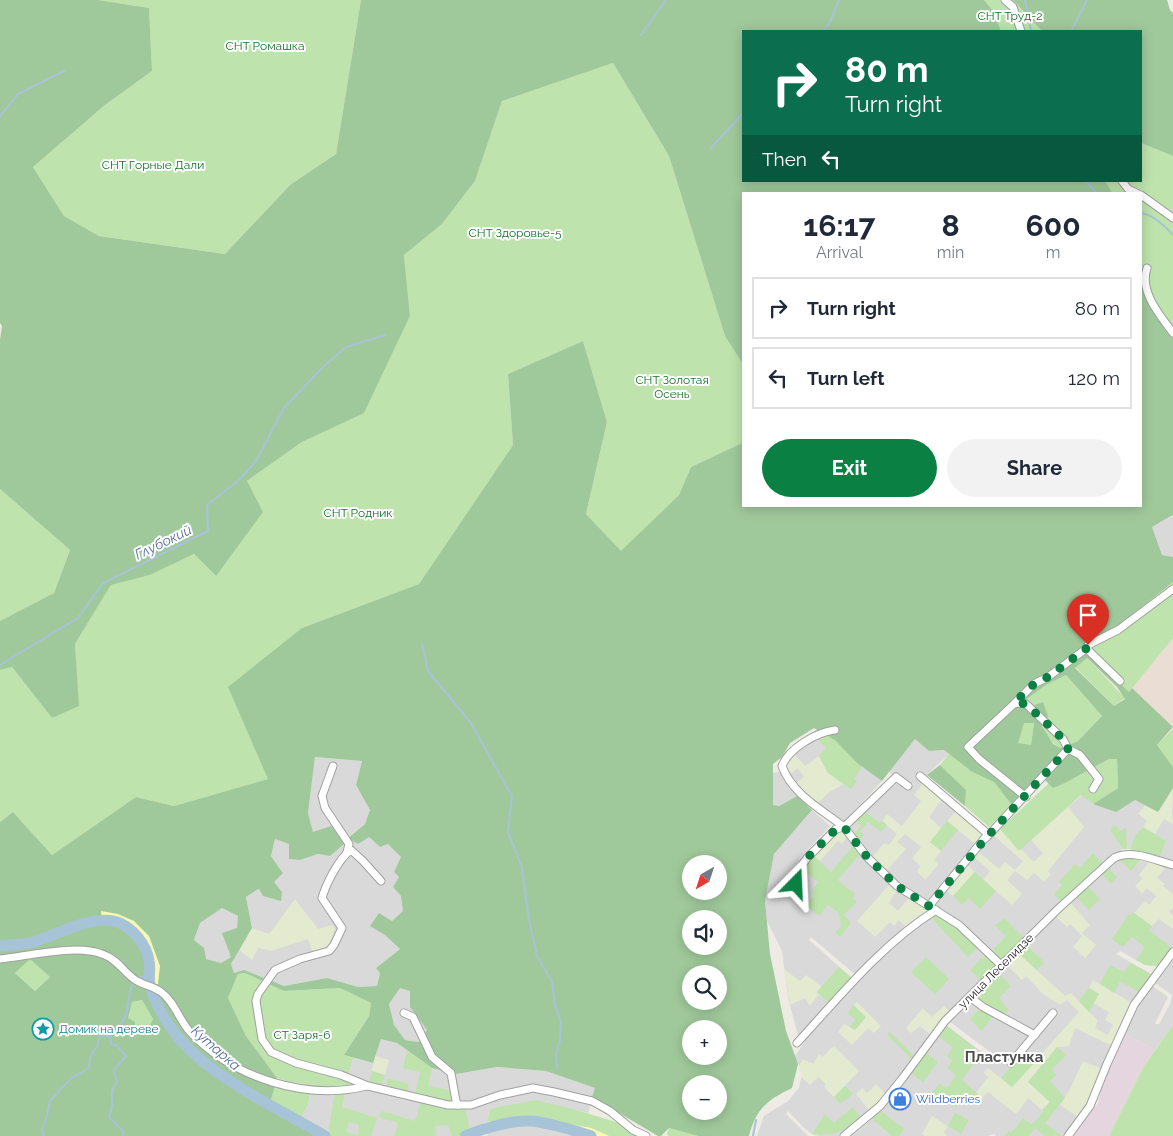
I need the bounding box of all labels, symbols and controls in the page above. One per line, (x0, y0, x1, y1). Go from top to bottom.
park label: СНТ Труд-2 (978, 9, 1042, 23)
park label: СНТ Ромашка (225, 39, 305, 53)
text: 80 m (845, 49, 929, 90)
icon: right (762, 50, 827, 115)
text: Turn right (845, 91, 942, 117)
icon: left (817, 145, 845, 173)
text: Then (762, 148, 807, 170)
park label: СНТ Горные Дали (102, 158, 204, 172)
text: 16:17 (803, 208, 875, 243)
text: 8 (941, 208, 960, 243)
text: 600 (1026, 208, 1081, 243)
park label: СНТ Здоровье-5 (468, 226, 562, 240)
text: Arrival (816, 243, 863, 262)
text: min (937, 243, 964, 262)
text: m (1046, 243, 1061, 262)
icon: right (764, 294, 792, 322)
text: Turn right (807, 297, 896, 319)
text: 80 m (1075, 297, 1120, 319)
icon: left (764, 364, 792, 392)
text: Turn left (807, 367, 884, 389)
text: 120 m (1068, 367, 1120, 389)
park label: СНТ Золотая Осень (635, 373, 709, 401)
button: Exit (762, 439, 937, 497)
button: Share (947, 439, 1122, 497)
park label: СНТ Родник (323, 506, 393, 520)
water label: Глубокий (132, 521, 194, 563)
pin (1067, 594, 1109, 645)
icon: arrive (1074, 601, 1102, 629)
north arrow (682, 855, 728, 900)
map controls (682, 855, 727, 1120)
position arrow (769, 857, 821, 909)
button: sound (682, 910, 727, 955)
street label: улица Леселидзе (956, 931, 1036, 1011)
button: search (682, 965, 727, 1010)
place icon: Домик на дереве (31, 1017, 55, 1041)
button: + (682, 1020, 727, 1065)
place label: Домик на дереве (59, 1022, 158, 1036)
water label: Кутарка (188, 1022, 244, 1074)
park label: СТ Заря-6 (273, 1028, 331, 1042)
district label: Пластунка (965, 1048, 1044, 1066)
button: − (682, 1075, 727, 1120)
shop icon: Wildberries (888, 1087, 912, 1111)
place label: Wildberries (916, 1092, 980, 1106)

